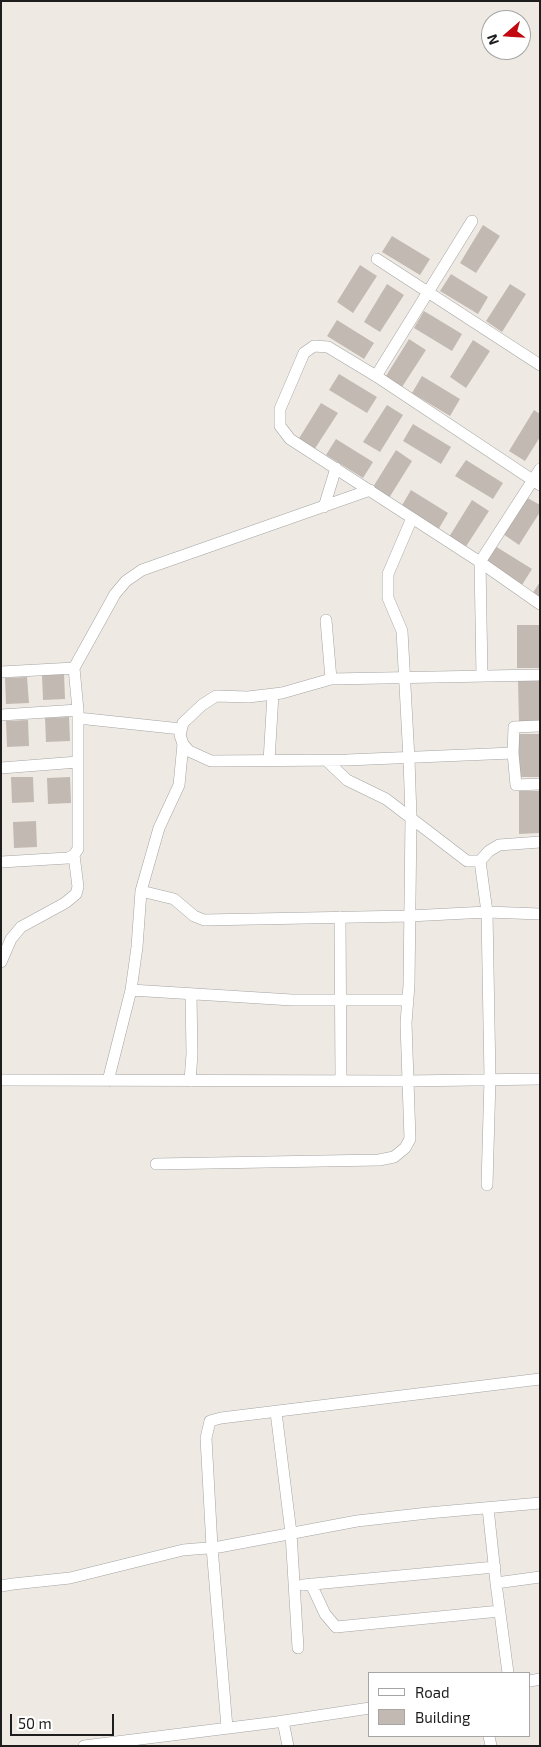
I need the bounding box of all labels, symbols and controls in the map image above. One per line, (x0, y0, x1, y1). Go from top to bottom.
north arrow (481, 10, 531, 60)
text: N (483, 32, 502, 47)
legend (368, 1672, 531, 1737)
text: Road (415, 1683, 450, 1701)
scale bar (12, 1704, 116, 1736)
text: Building (415, 1708, 470, 1726)
text: 50 m (18, 1714, 52, 1732)

